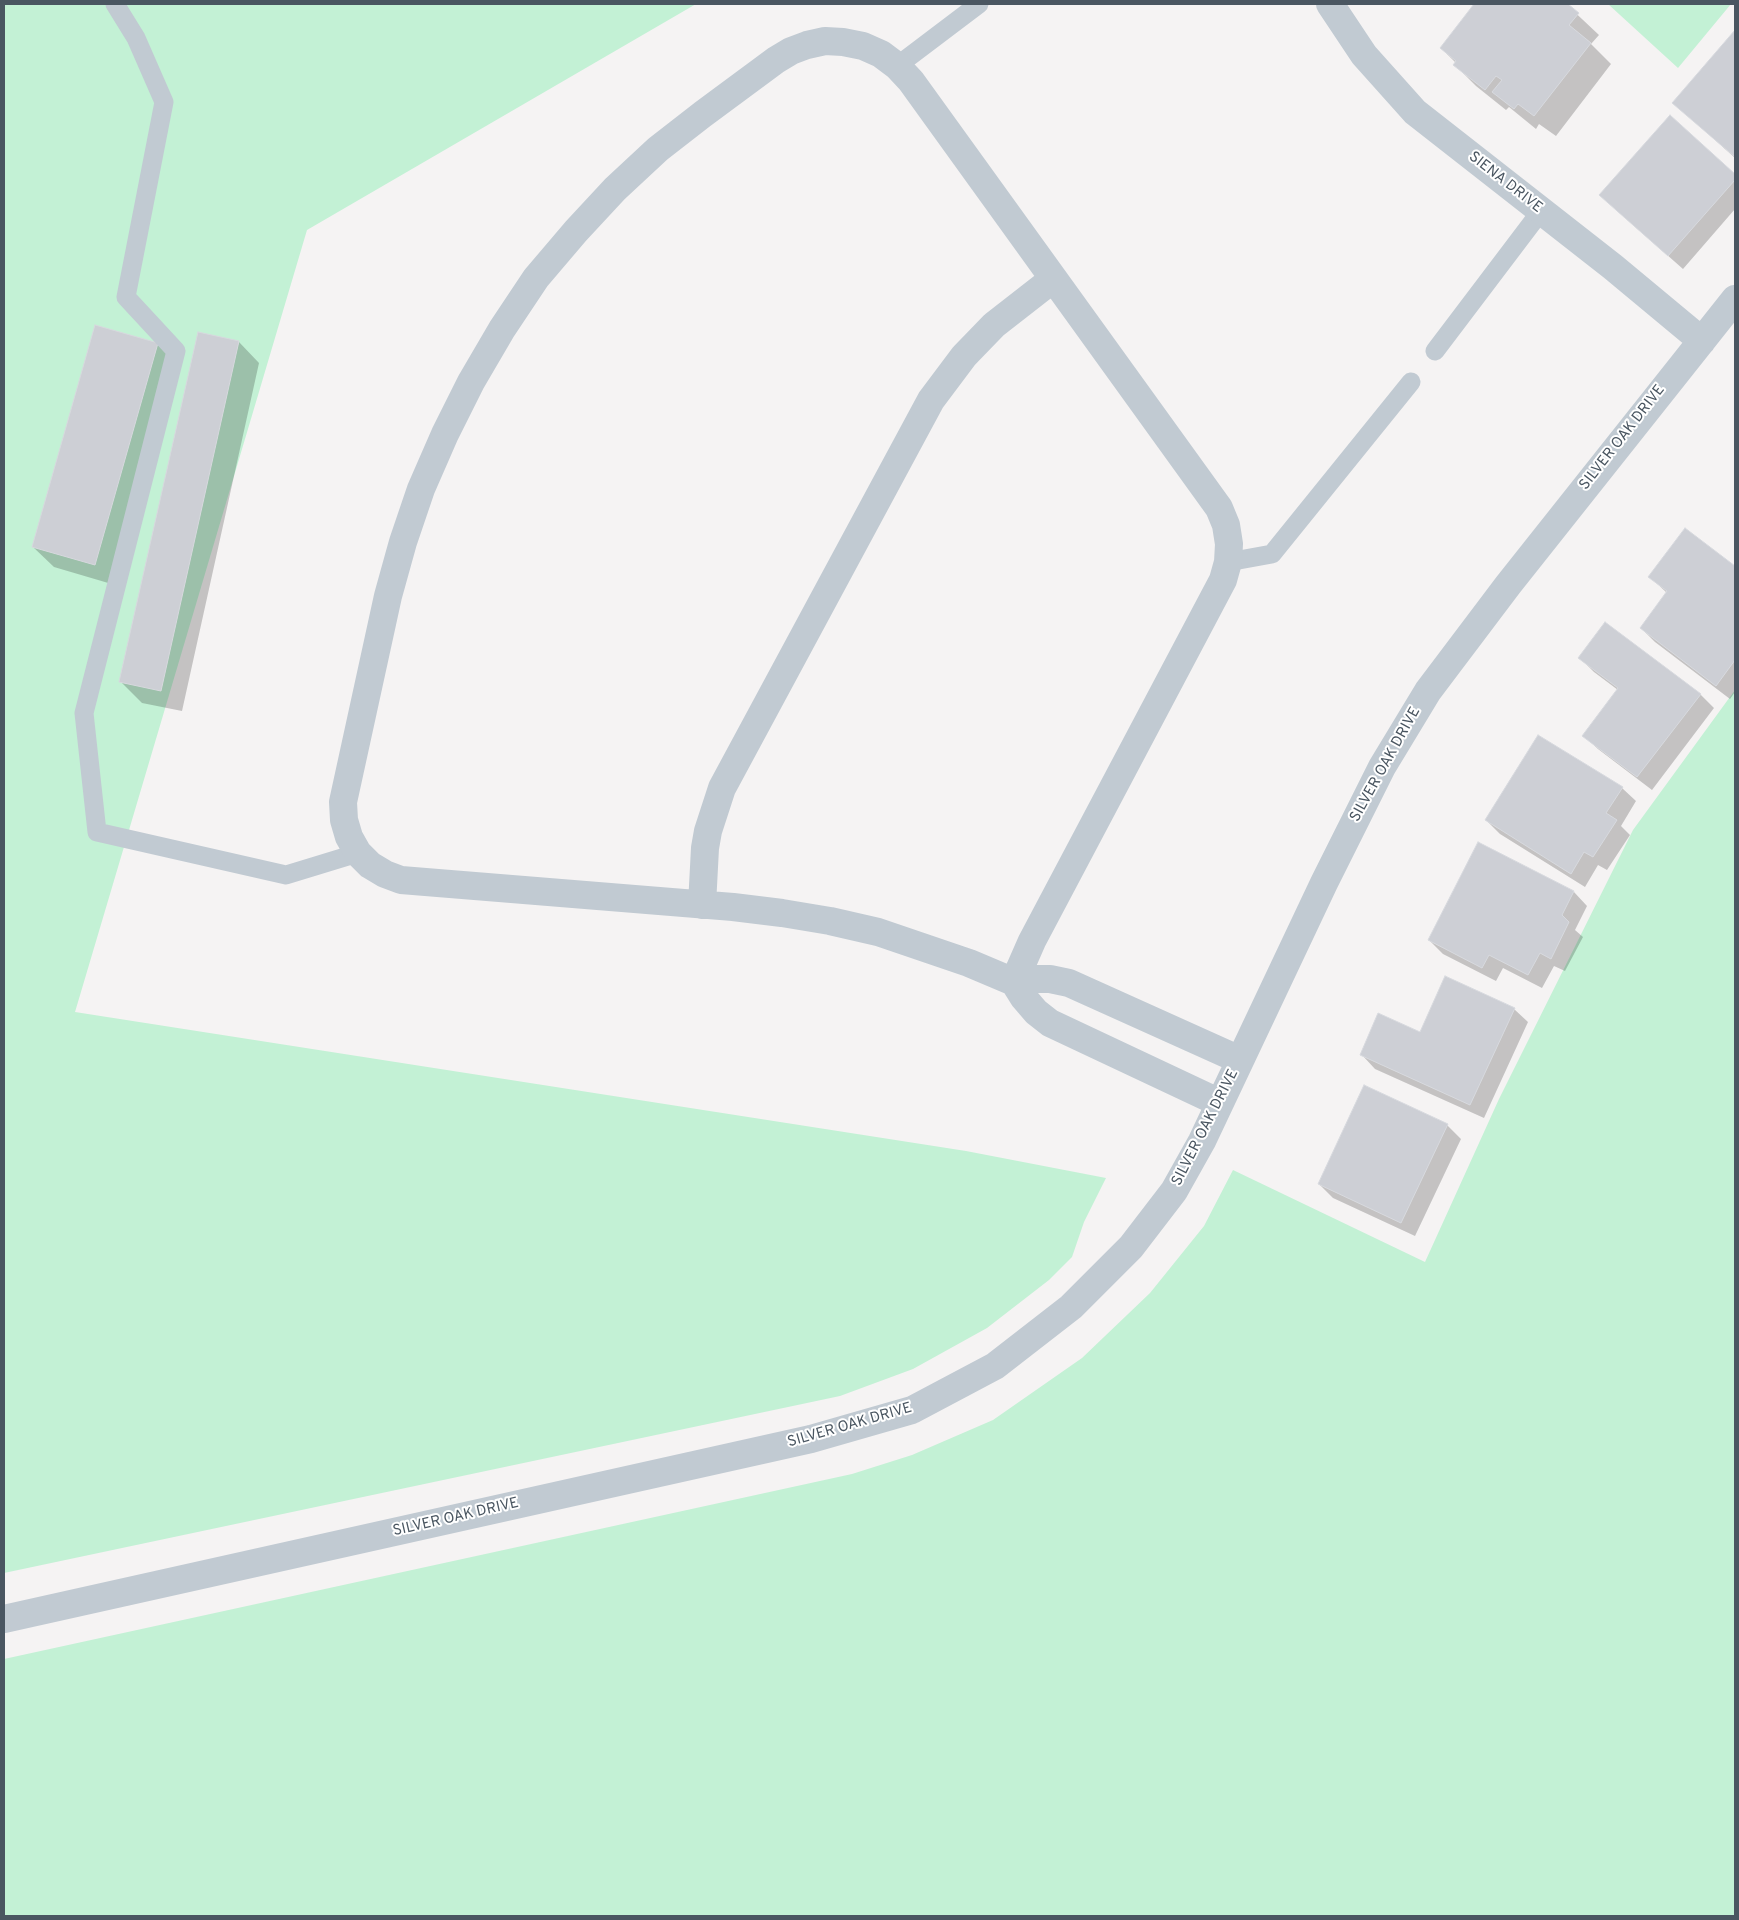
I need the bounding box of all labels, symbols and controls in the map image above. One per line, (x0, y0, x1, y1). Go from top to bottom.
street label: SIENA DRIVE (1464, 149, 1546, 217)
street label: SILVER OAK DRIVE (1576, 382, 1670, 494)
street label: SILVER OAK DRIVE (1347, 704, 1425, 826)
street label: SILVER OAK DRIVE (1169, 1067, 1243, 1189)
street label: SILVER OAK DRIVE (786, 1400, 914, 1452)
street label: SILVER OAK DRIVE (391, 1495, 521, 1541)

